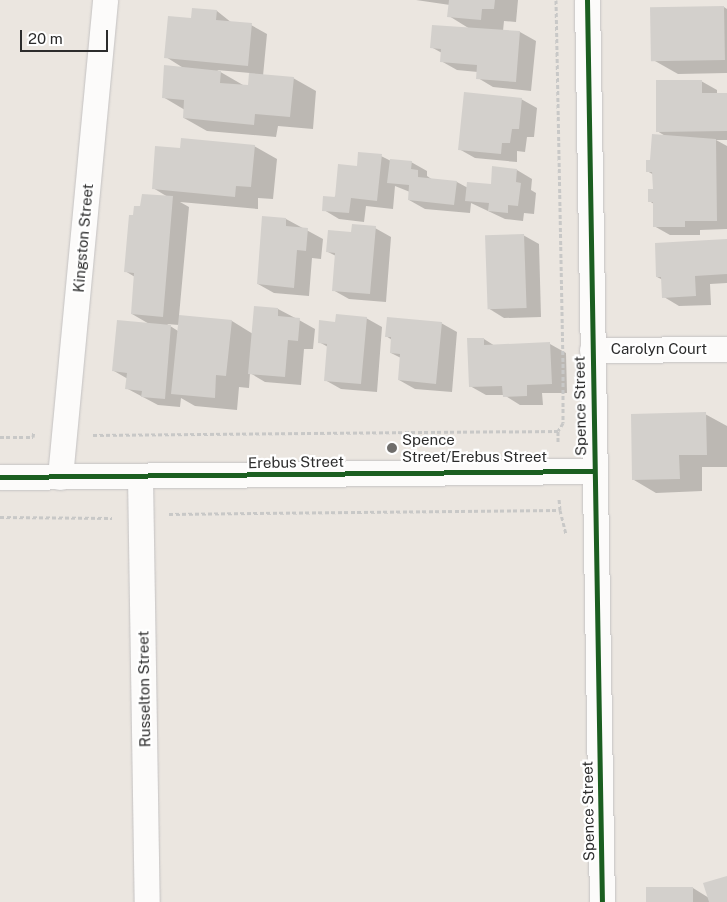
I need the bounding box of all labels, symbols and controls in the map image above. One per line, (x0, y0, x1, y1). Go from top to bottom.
scale bar (22, 20, 110, 52)
text: 20 m (28, 30, 63, 47)
street label: Kingston Street (69, 183, 97, 293)
street label: Carolyn Court (611, 340, 707, 358)
street label: Spence Street (570, 356, 590, 456)
place label: Spence Street/Erebus Street (402, 430, 547, 465)
marker: Spence Street/Erebus Street (386, 442, 398, 454)
street label: Erebus Street (248, 452, 344, 472)
street label: Russelton Street (134, 631, 154, 747)
street label: Spence Street (578, 761, 598, 861)

